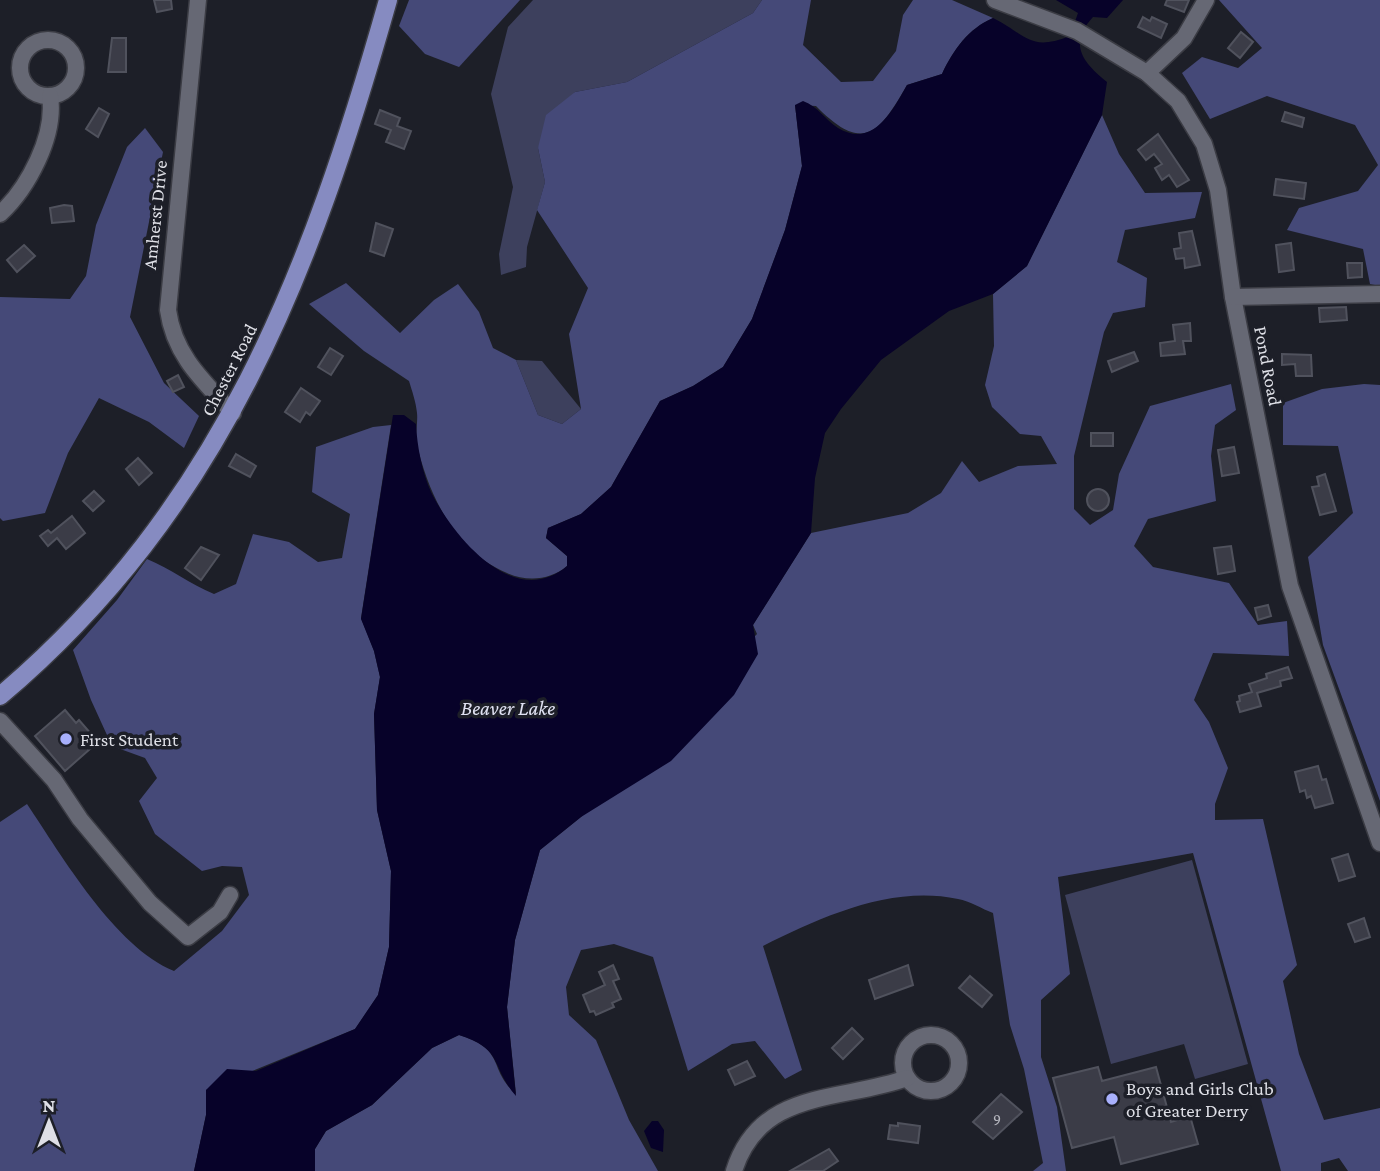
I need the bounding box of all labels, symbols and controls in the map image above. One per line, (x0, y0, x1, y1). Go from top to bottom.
street label: Amherst Drive (139, 159, 171, 271)
street label: Chester Road (197, 320, 261, 420)
street label: Pond Road (1250, 324, 1286, 408)
water label: Beaver Lake (461, 696, 555, 720)
place label: First Student (80, 729, 179, 750)
marker: First Student (58, 731, 74, 747)
place label: Boys and Girls Club of Greater Derry (1126, 1078, 1274, 1121)
north arrow (14, 1087, 84, 1157)
marker: Boys and Girls Club of Greater Derry (1104, 1091, 1120, 1107)
text: N (43, 1095, 56, 1116)
house number: 9 (993, 1110, 1001, 1127)

